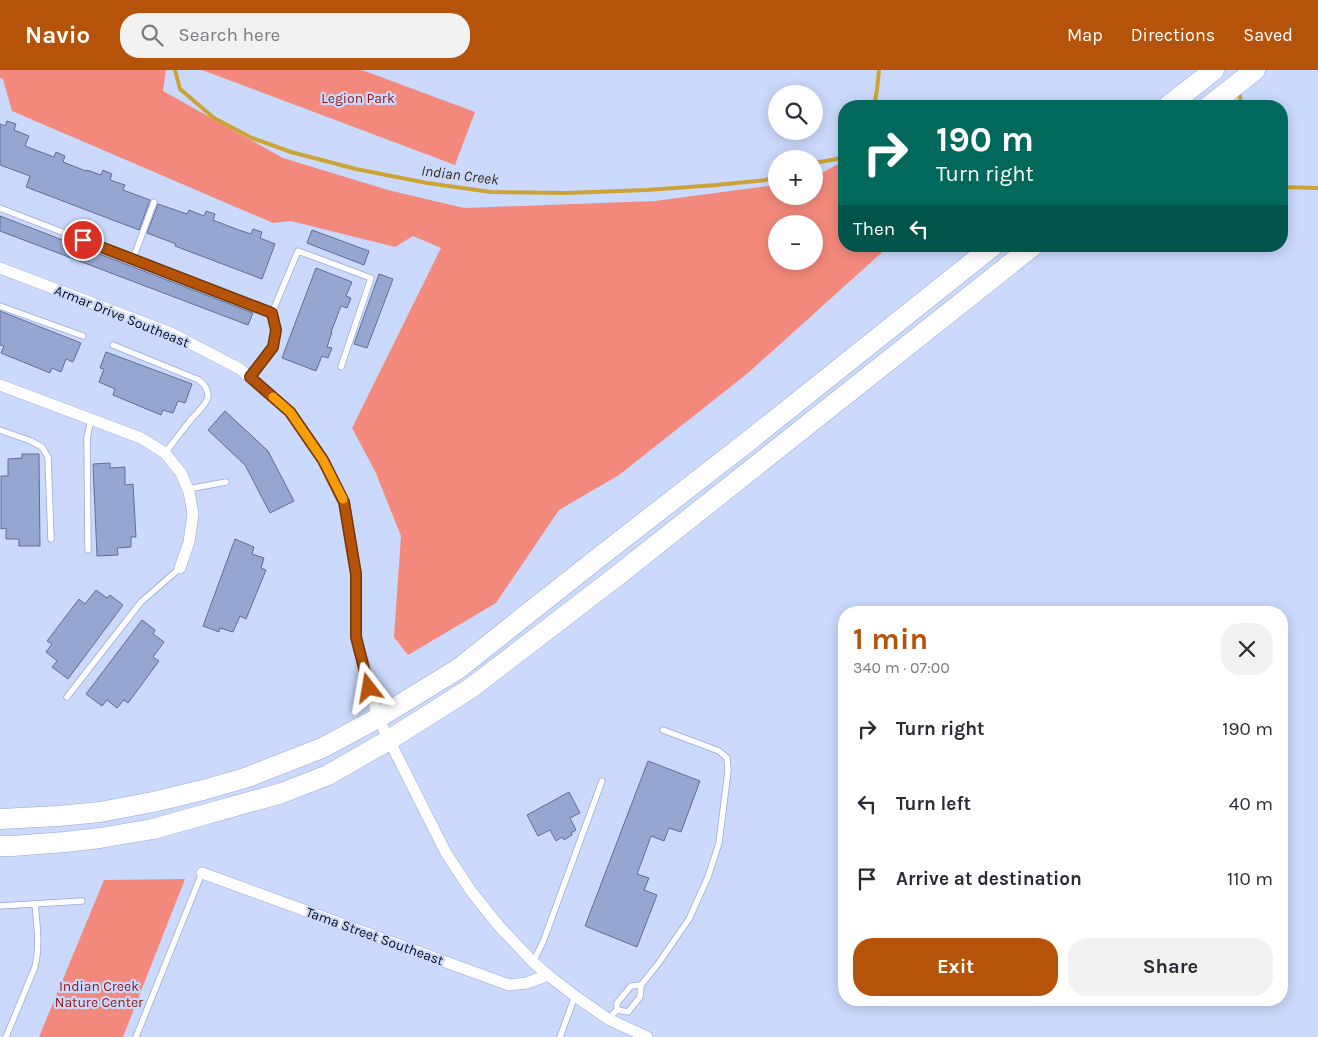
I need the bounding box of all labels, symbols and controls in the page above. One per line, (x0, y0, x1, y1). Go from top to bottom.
search box (120, 13, 470, 58)
text: Navio (25, 21, 90, 49)
icon: search (138, 21, 166, 49)
text: Search here (178, 24, 280, 46)
text: Map (1067, 24, 1103, 46)
text: Directions (1131, 24, 1215, 46)
text: Saved (1243, 24, 1293, 46)
map controls (768, 85, 823, 270)
button: search (768, 85, 823, 140)
park label: Legion Park (321, 90, 395, 107)
text: 190 m (936, 119, 1034, 160)
icon: right (853, 120, 918, 185)
button: + (768, 150, 823, 205)
water label: Indian Creek (420, 161, 500, 189)
text: Turn right (936, 161, 1034, 187)
button: − (768, 215, 823, 270)
icon: left (905, 215, 933, 243)
text: Then (853, 218, 895, 240)
pin (62, 219, 104, 261)
icon: arrive (69, 226, 97, 254)
street label: Armar Drive Southeast (52, 282, 192, 351)
text: 1 min (853, 621, 928, 657)
button: close (1221, 623, 1273, 675)
text: 340 m · 07:00 (853, 658, 950, 677)
position arrow (342, 661, 394, 713)
icon: right (853, 715, 881, 743)
text: Turn right (896, 718, 985, 740)
text: 190 m (1222, 718, 1273, 740)
icon: left (853, 790, 881, 818)
text: Turn left (896, 793, 971, 815)
text: 40 m (1229, 793, 1273, 815)
icon: arrive (853, 865, 881, 893)
text: Arrive at destination (896, 868, 1082, 890)
text: 110 m (1227, 868, 1273, 890)
street label: Tama Street Southeast (304, 904, 446, 969)
button: Exit (853, 938, 1058, 996)
button: Share (1068, 938, 1273, 996)
park label: Indian Creek Nature Center (55, 978, 144, 1011)

